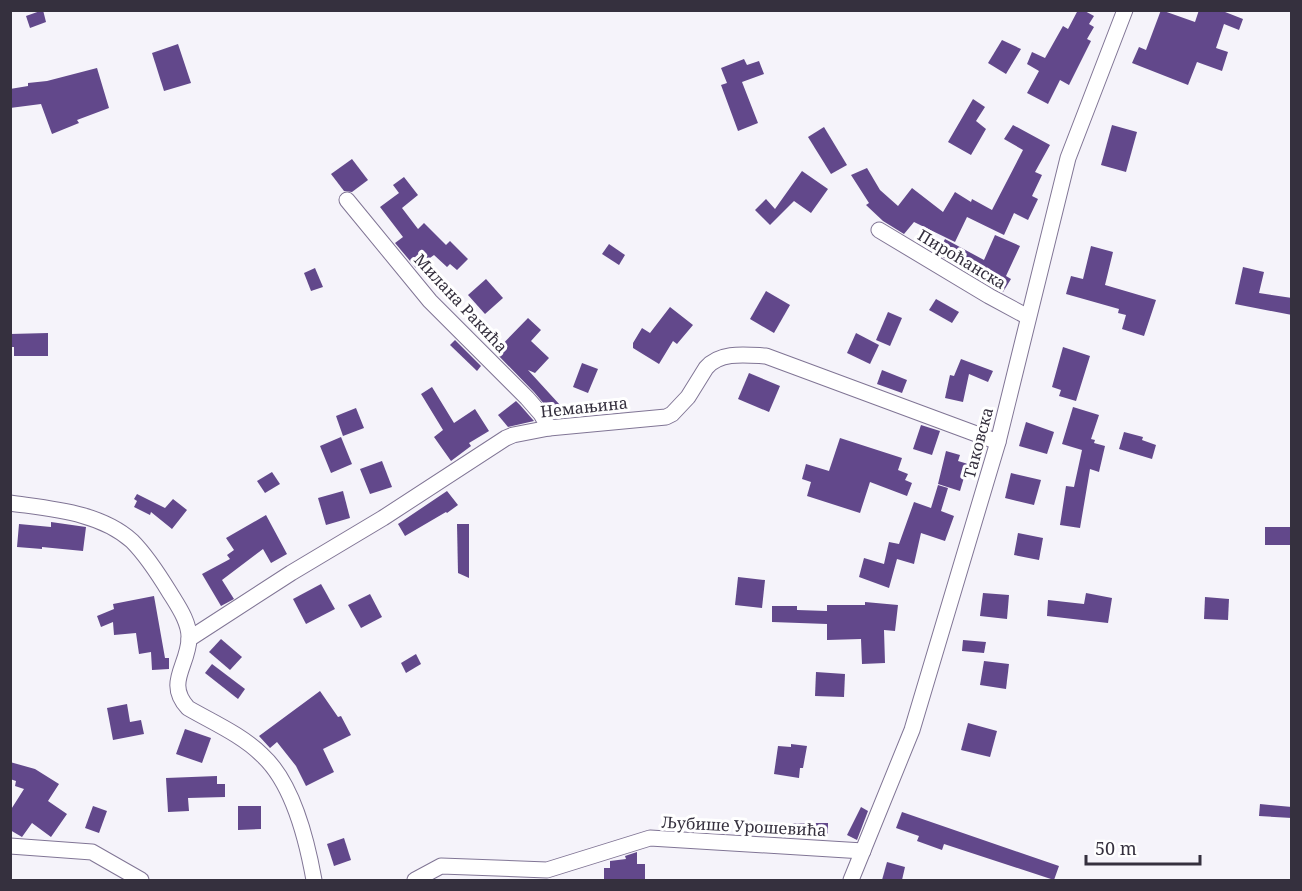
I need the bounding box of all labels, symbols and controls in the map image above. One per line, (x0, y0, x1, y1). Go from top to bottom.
street label: Пироћанска (914, 224, 1010, 294)
street label: Милана Ракића (409, 249, 513, 357)
street label: Немањина (539, 391, 629, 423)
street label: Таковска (958, 405, 998, 481)
street label: Љубише Урошевића (661, 811, 827, 841)
scale bar (1086, 828, 1200, 866)
text: 50 m (1095, 836, 1137, 860)

